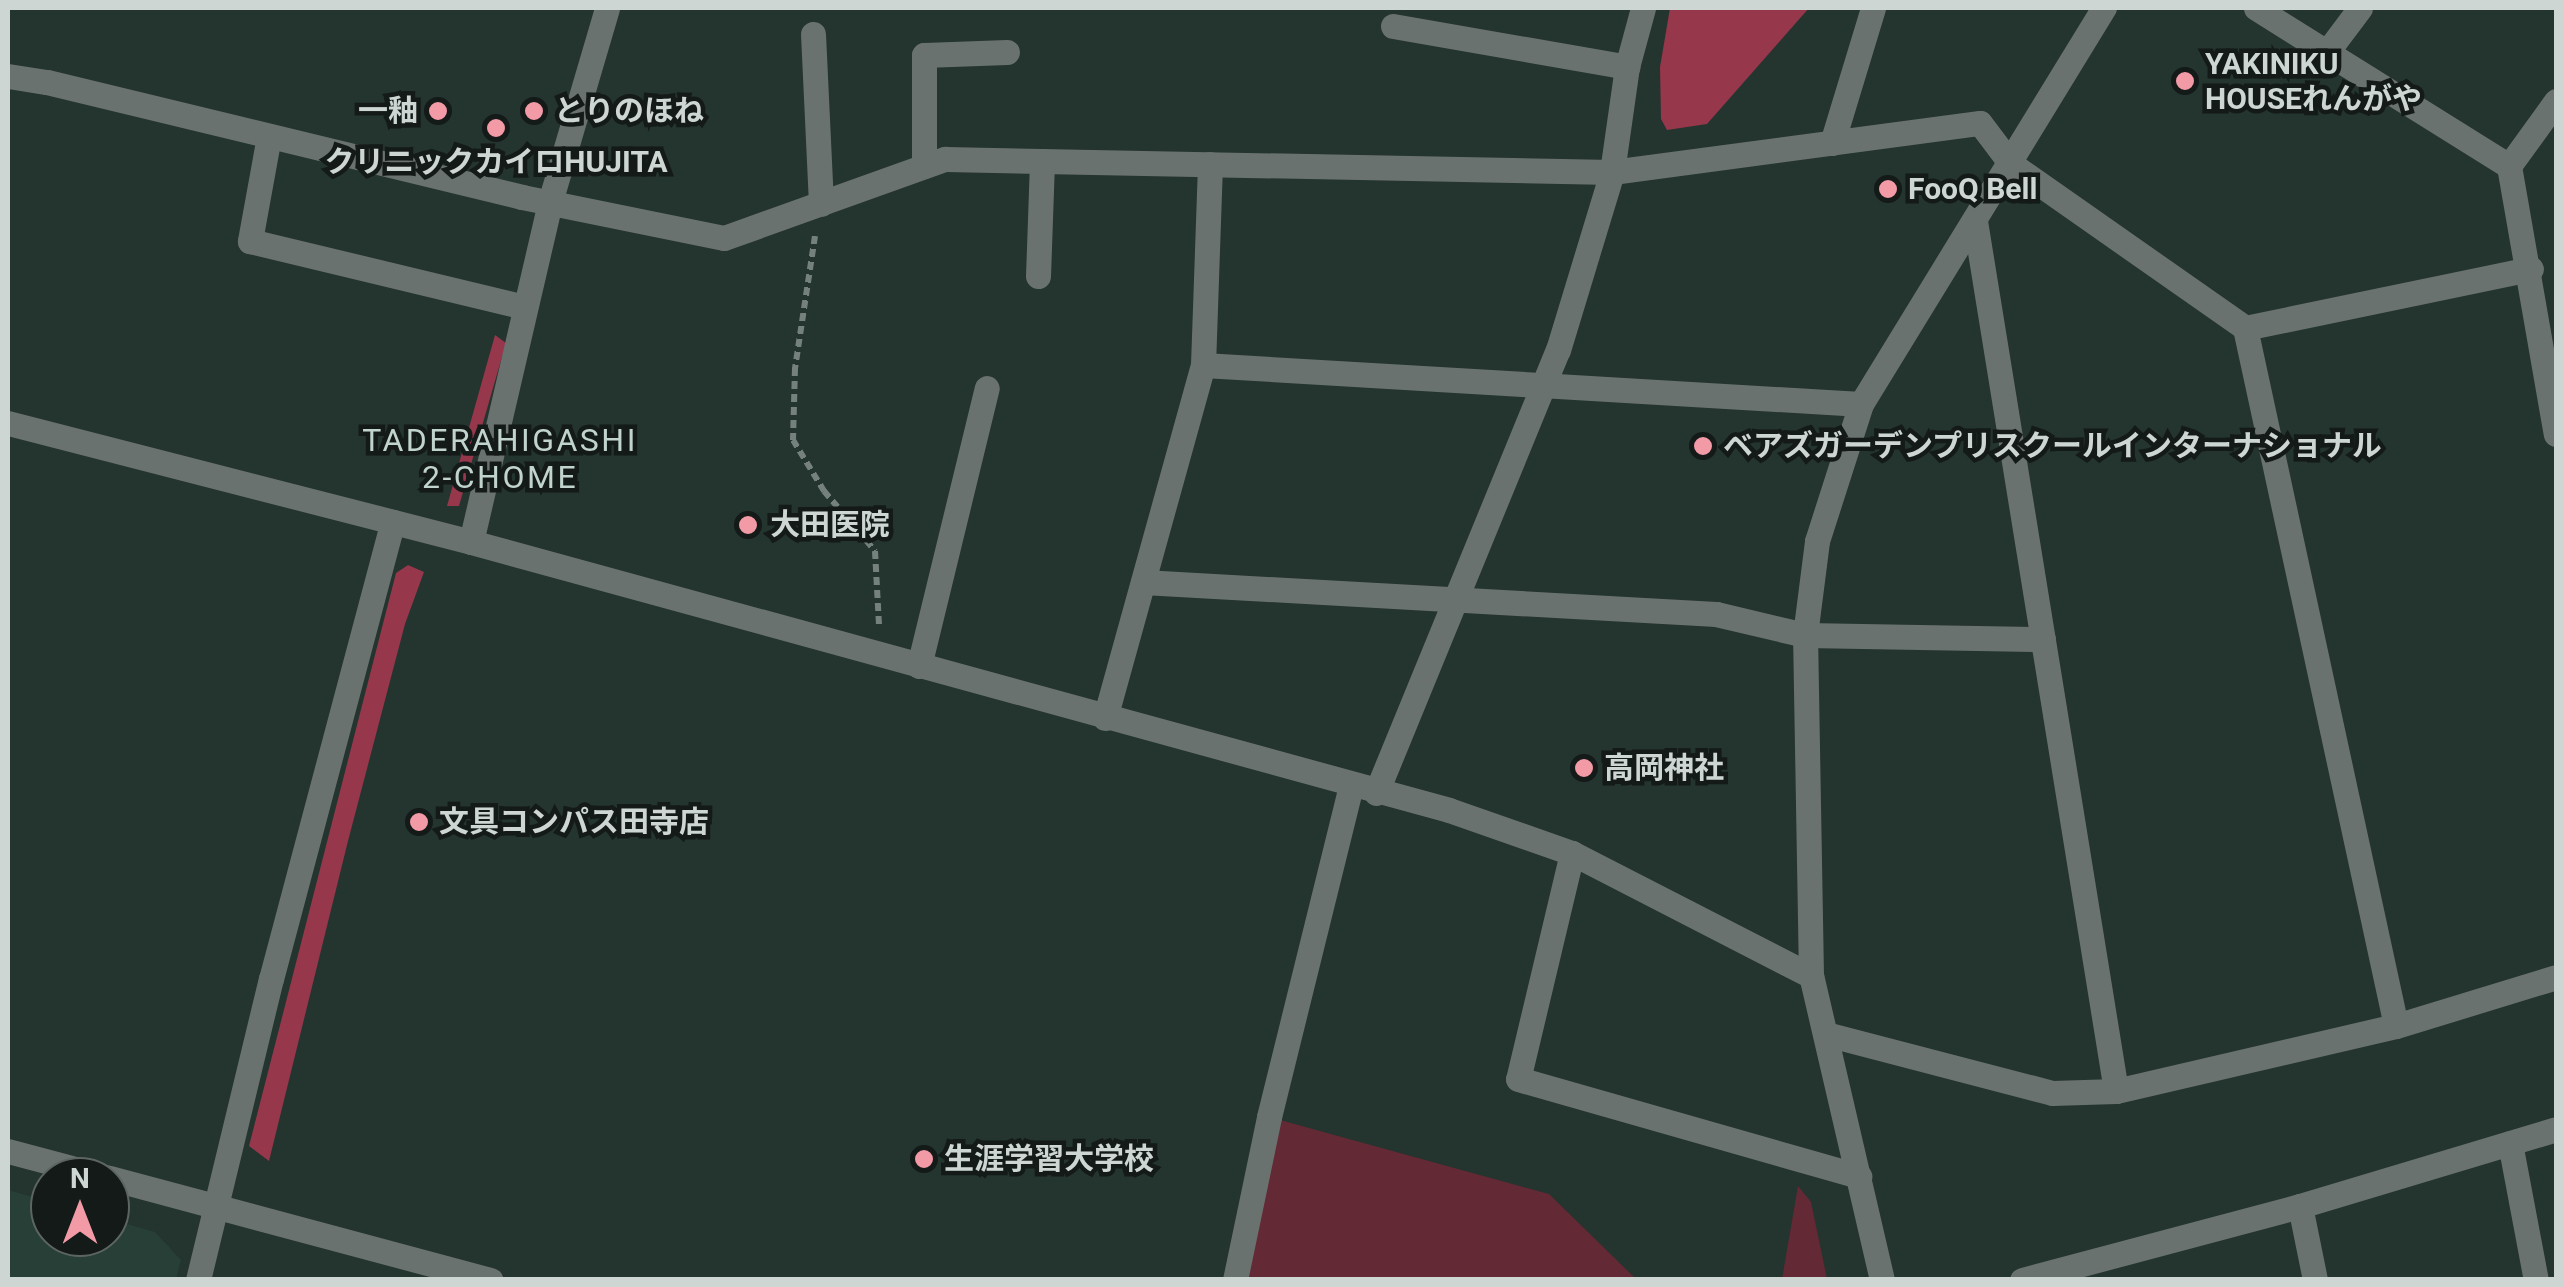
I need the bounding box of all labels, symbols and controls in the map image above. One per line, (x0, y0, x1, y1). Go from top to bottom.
place label: YAKINIKU HOUSEれんがや (2205, 46, 2422, 116)
marker: YAKINIKU HOUSEれんがや (2174, 70, 2196, 92)
place label: 一釉 (358, 93, 418, 129)
place label: とりのほね (554, 93, 704, 129)
marker: 一釉 (427, 100, 449, 122)
marker: とりのほね (523, 100, 545, 122)
marker: クリニックカイロHUJITA (485, 117, 507, 139)
place label: クリニックカイロHUJITA (324, 144, 668, 180)
place label: FooQ Bell (1908, 171, 2037, 207)
marker: FooQ Bell (1877, 178, 1899, 200)
district label: TADERAHIGASHI 2-CHOME (362, 422, 638, 497)
place label: ベアズガーデンプリスクールインターナショナル (1723, 428, 2383, 464)
marker: ベアズガーデンプリスクールインターナショナル (1692, 435, 1714, 457)
place label: 大田医院 (770, 507, 890, 543)
marker: 大田医院 (735, 512, 761, 538)
place label: 高岡神社 (1604, 750, 1724, 786)
marker: 高岡神社 (1573, 757, 1595, 779)
place label: 文具コンパス田寺店 (439, 804, 709, 840)
marker: 文具コンパス田寺店 (408, 811, 430, 833)
place label: 生涯学習大学校 (944, 1141, 1154, 1177)
marker: 生涯学習大学校 (913, 1148, 935, 1170)
north arrow (30, 1157, 130, 1257)
text: N (70, 1162, 90, 1195)

